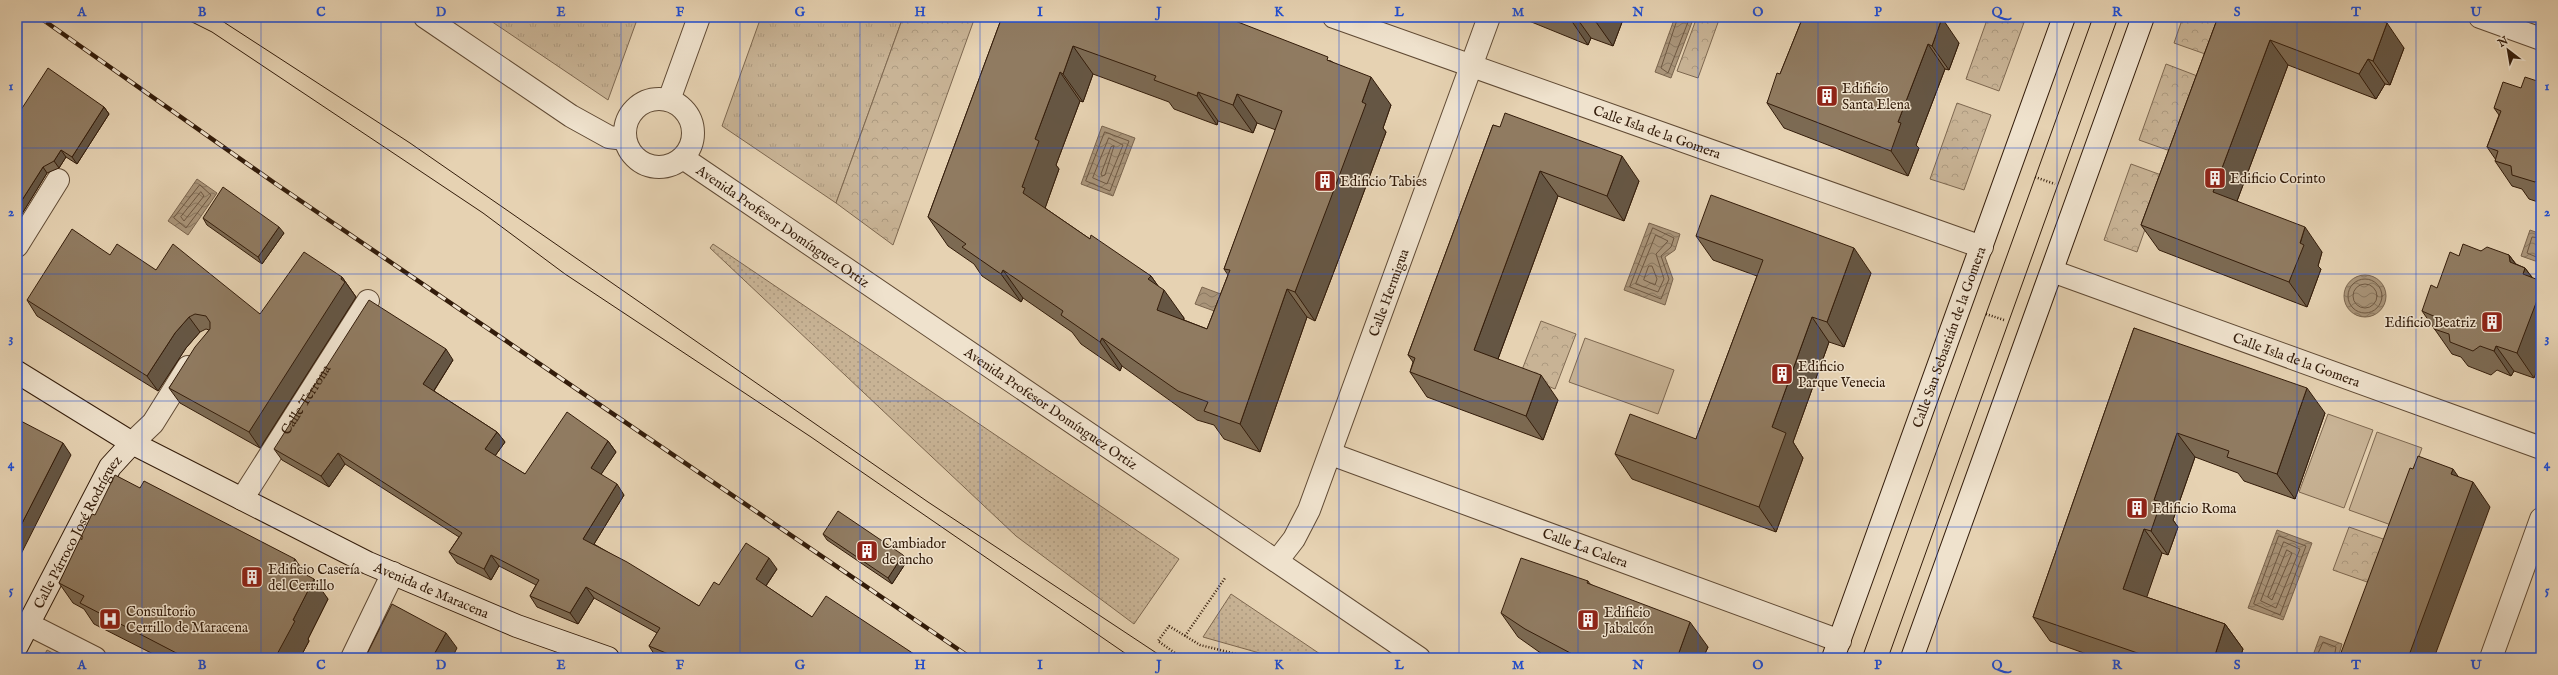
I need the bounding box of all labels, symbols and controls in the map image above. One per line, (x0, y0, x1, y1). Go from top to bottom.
text: A (77, 4, 88, 21)
text: B (198, 4, 207, 21)
text: C (316, 4, 326, 21)
text: D (436, 4, 447, 21)
text: E (556, 4, 566, 21)
text: F (676, 4, 685, 21)
text: G (795, 4, 806, 21)
text: H (914, 4, 926, 21)
text: I (1037, 4, 1043, 21)
text: J (1154, 4, 1162, 21)
text: K (1274, 4, 1284, 21)
text: L (1393, 4, 1404, 21)
text: M (1512, 4, 1525, 21)
text: N (1631, 4, 1644, 21)
text: O (1753, 4, 1764, 21)
text: P (1874, 4, 1882, 21)
text: Q (1992, 4, 2012, 21)
text: R (2112, 4, 2123, 21)
text: S (2234, 4, 2241, 21)
text: T (2350, 4, 2361, 21)
text: U (2469, 4, 2482, 21)
north arrow (2488, 30, 2528, 70)
text: N (2495, 34, 2511, 51)
text: 1 (9, 78, 14, 95)
text: 1 (2545, 78, 2550, 95)
place label: Edificio Santa Elena (1842, 80, 1911, 114)
building icon: Edificio Santa Elena (1814, 83, 1840, 109)
street label: Calle Isla de la Gomera (1591, 102, 1724, 164)
street label: Avenida Profesor Domínguez Ortiz (692, 161, 873, 292)
building icon: Edificio Corinto (2202, 165, 2228, 191)
building icon: Edificio Tabies (1312, 168, 1338, 194)
place label: Edificio Corinto (2230, 170, 2326, 188)
place label: Edificio Tabies (1340, 173, 1427, 191)
text: 2 (8, 204, 14, 221)
text: 2 (2544, 204, 2550, 221)
street label: Calle San Sebastián de la Gomera (1909, 244, 1991, 431)
street label: Calle Hermigua (1365, 246, 1414, 339)
building icon: Edificio Beatriz (2479, 309, 2505, 335)
place label: Edificio Beatriz (2385, 314, 2477, 332)
street label: Calle Isla de la Gomera (2230, 329, 2363, 392)
text: 3 (9, 330, 14, 347)
text: 3 (2545, 330, 2550, 347)
street label: Avenida Profesor Domínguez Ortiz (960, 343, 1141, 474)
place label: Edificio Parque Venecia (1798, 358, 1886, 392)
street label: Calle Terrona (277, 361, 336, 439)
building icon: Edificio Parque Venecia (1769, 361, 1795, 387)
street label: Calle Párroco José Rodríguez (30, 452, 126, 612)
text: 4 (8, 456, 15, 473)
text: 4 (2544, 456, 2551, 473)
building icon: Edificio Roma (2124, 495, 2150, 521)
place label: Edificio Roma (2152, 500, 2237, 518)
street label: Calle La Calera (1540, 524, 1631, 573)
place label: Cambiador de ancho (882, 535, 946, 569)
building icon: Cambiador de ancho (854, 538, 880, 564)
street label: Avenida de Maracena (370, 558, 492, 623)
place label: Edificio Casería del Cerrillo (268, 561, 361, 595)
building icon: Edificio Casería del Cerrillo (239, 564, 265, 590)
text: 5 (9, 582, 14, 599)
text: 5 (2545, 582, 2550, 599)
place label: Consultorio Cerrillo de Maracena (126, 603, 249, 637)
place label: Edificio Jabalcón (1602, 604, 1654, 638)
hospital icon: Consultorio Cerrillo de Maracena (97, 606, 123, 632)
building icon: Edificio Jabalcón (1575, 607, 1601, 633)
text: A (77, 657, 88, 674)
text: B (198, 657, 207, 674)
text: C (316, 657, 326, 674)
text: D (436, 657, 447, 674)
text: E (556, 657, 566, 674)
text: F (676, 657, 685, 674)
text: G (795, 657, 806, 674)
text: H (914, 657, 926, 674)
text: I (1037, 657, 1043, 674)
text: J (1154, 657, 1162, 674)
text: K (1274, 657, 1284, 674)
text: L (1393, 657, 1404, 674)
text: M (1512, 657, 1525, 674)
text: N (1631, 657, 1644, 674)
text: O (1753, 657, 1764, 674)
text: P (1874, 657, 1882, 674)
text: Q (1992, 657, 2012, 674)
text: R (2112, 657, 2123, 674)
text: S (2234, 657, 2241, 674)
text: T (2350, 657, 2361, 674)
text: U (2469, 657, 2482, 674)

